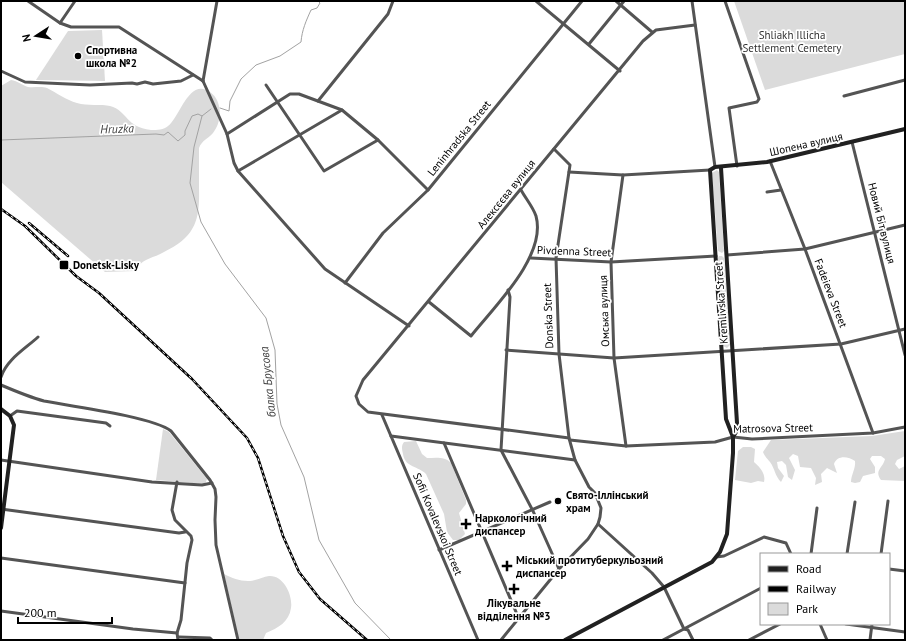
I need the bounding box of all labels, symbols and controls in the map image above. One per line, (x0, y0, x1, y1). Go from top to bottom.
north arrow (16, 16, 56, 56)
park label: Shliakh Illicha Settlement Cemetery (743, 28, 842, 55)
text: N (19, 33, 34, 43)
place label: Спортивна школа №2 (86, 43, 137, 70)
marker: Спортивна школа №2 (73, 51, 83, 61)
street label: Leninhradska Street (424, 97, 494, 179)
water label: Hruzka (100, 120, 134, 137)
street label: Шопена вулиця (768, 129, 844, 159)
street label: Алексєєва вулиця (474, 157, 538, 231)
street label: Новий Біт вулиця (865, 181, 899, 265)
street label: Pivdenna Street (537, 243, 612, 259)
street label: Fadeieva Street (811, 257, 851, 330)
place label: Donetsk-Lisky (73, 258, 140, 272)
marker: Donetsk-Lisky (58, 259, 70, 271)
street label: Kremlivska Street (711, 261, 731, 345)
street label: Омська вулиця (596, 275, 612, 347)
street label: Donska Street (540, 283, 556, 349)
water label: балка Брусова (256, 346, 279, 418)
street label: Matrosova Street (733, 420, 813, 436)
street label: Sofii Kovalevskoi Street (410, 471, 466, 577)
place label: Свято-Іллінський храм (566, 488, 648, 515)
marker: Свято-Іллінський храм (553, 496, 563, 506)
place label: Наркологічний диспансер (474, 511, 547, 538)
marker: Наркологічний диспансер (460, 518, 472, 530)
place label: Міський протитуберкульозний диспансер (515, 553, 663, 580)
legend (760, 553, 890, 625)
marker: Міський протитуберкульозний диспансер (501, 560, 513, 572)
text: Road (796, 561, 821, 576)
text: Railway (796, 581, 836, 596)
marker: Лікувальне відділення №3 (508, 583, 520, 595)
place label: Лікувальне відділення №3 (477, 596, 551, 623)
scale bar (18, 599, 112, 625)
text: Park (796, 601, 818, 616)
text: 200 m (24, 605, 57, 620)

